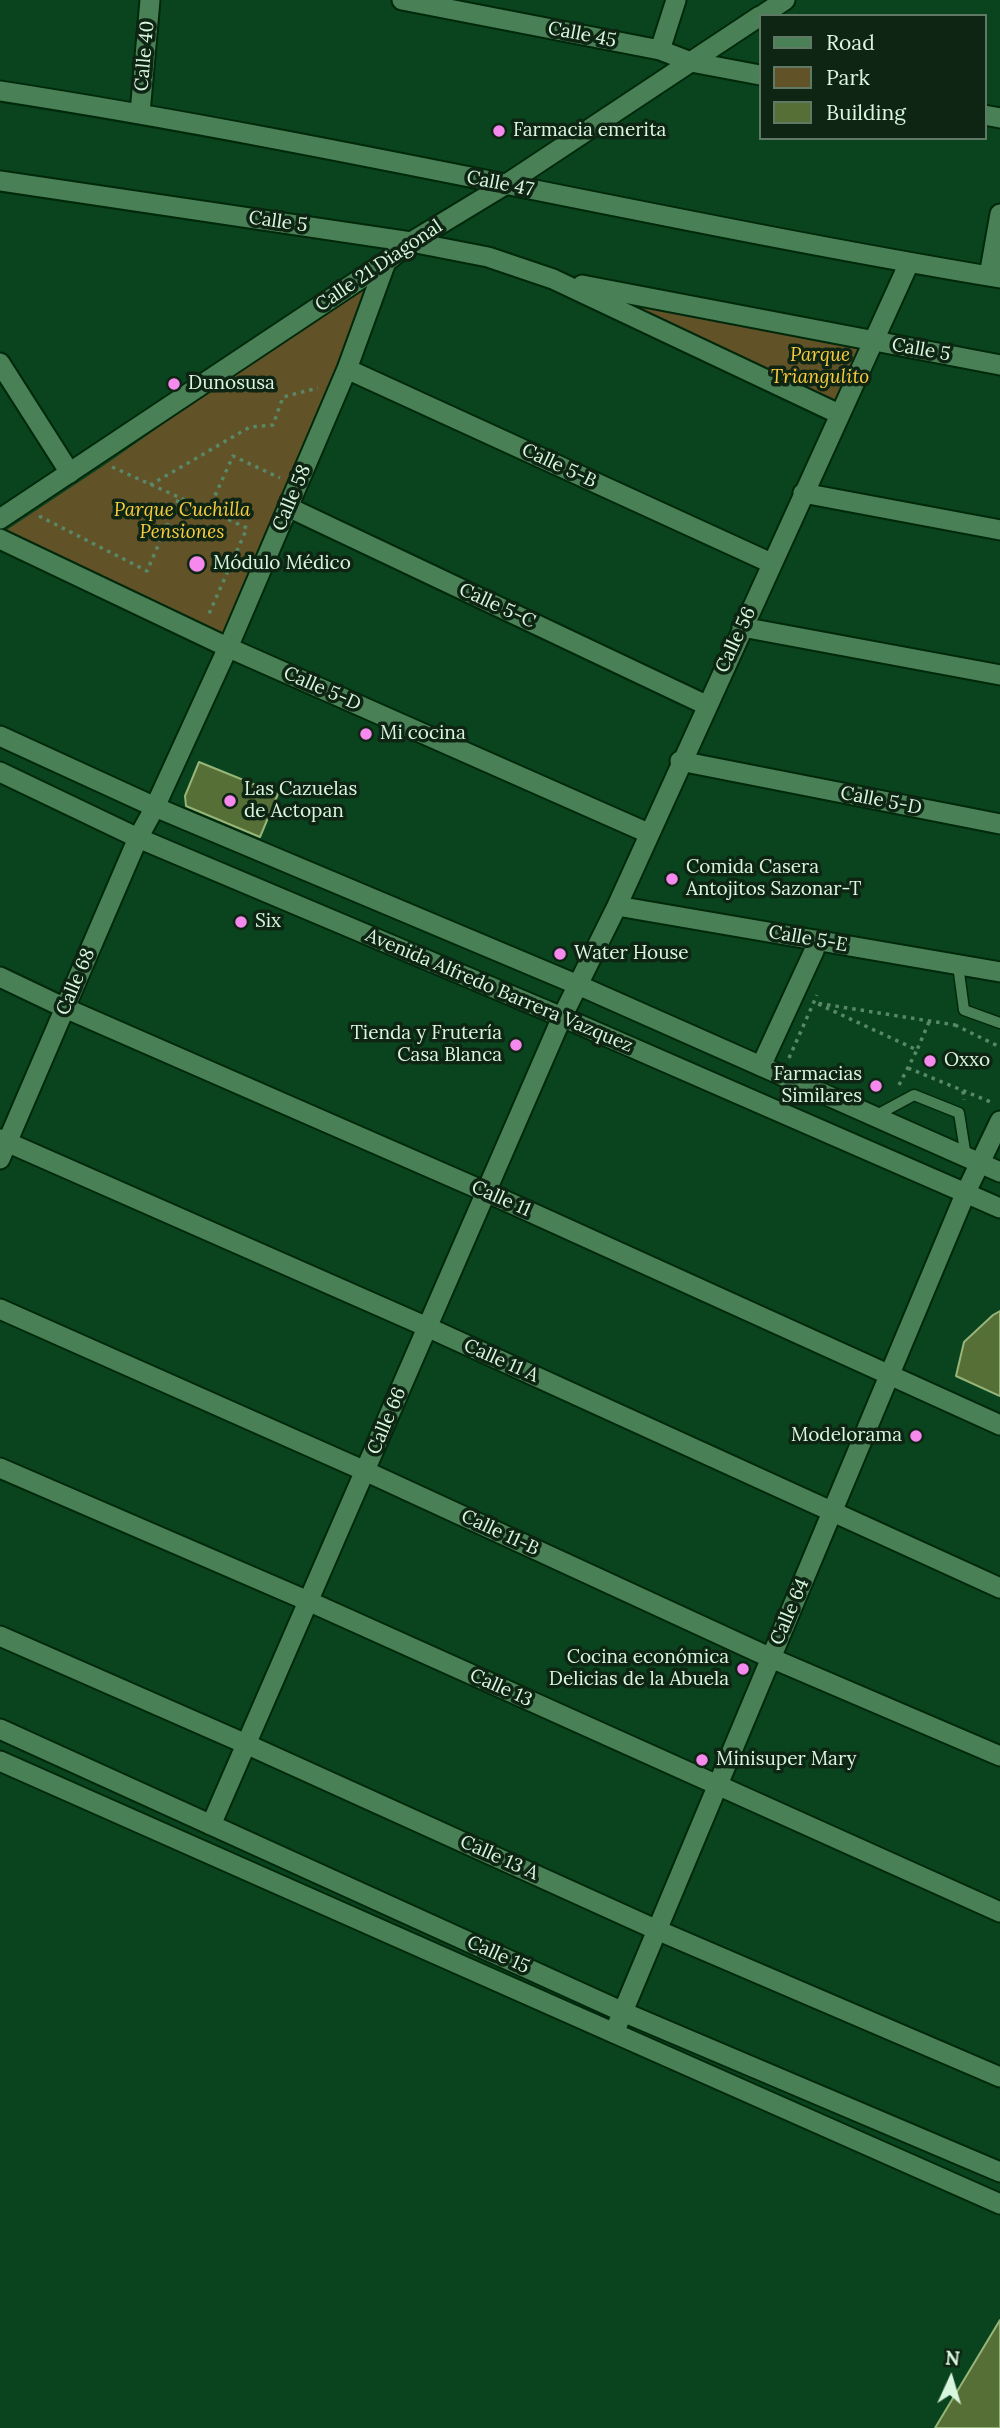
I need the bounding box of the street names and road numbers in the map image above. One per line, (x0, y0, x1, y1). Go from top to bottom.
street label: Calle 45 (546, 17, 618, 53)
street label: Calle 40 (131, 20, 159, 92)
street label: Calle 47 (465, 166, 535, 202)
street label: Calle 5 (247, 207, 309, 237)
street label: Calle 21 Diagonal (311, 215, 447, 317)
street label: Calle 5 (890, 334, 952, 366)
street label: Calle 5-B (518, 439, 600, 493)
street label: Calle 58 (268, 461, 316, 535)
street label: Calle 5-C (455, 578, 539, 634)
street label: Calle 56 (711, 603, 761, 677)
street label: Calle 5-D (280, 662, 364, 716)
street label: Calle 5-D (838, 782, 924, 820)
street label: Calle 5-E (767, 921, 849, 957)
street label: Avenida Alfredo Barrera Vazquez (362, 924, 636, 1058)
street label: Calle 68 (52, 945, 100, 1019)
street label: Calle 11 (468, 1176, 534, 1222)
street label: Calle 11 A (460, 1334, 542, 1388)
street label: Calle 66 (363, 1384, 411, 1458)
street label: Calle 11-B (458, 1505, 542, 1561)
street label: Calle 64 (766, 1575, 814, 1649)
street label: Calle 13 (466, 1664, 536, 1712)
street label: Calle 13 A (456, 1831, 542, 1885)
street label: Calle 15 (463, 1931, 533, 1979)

